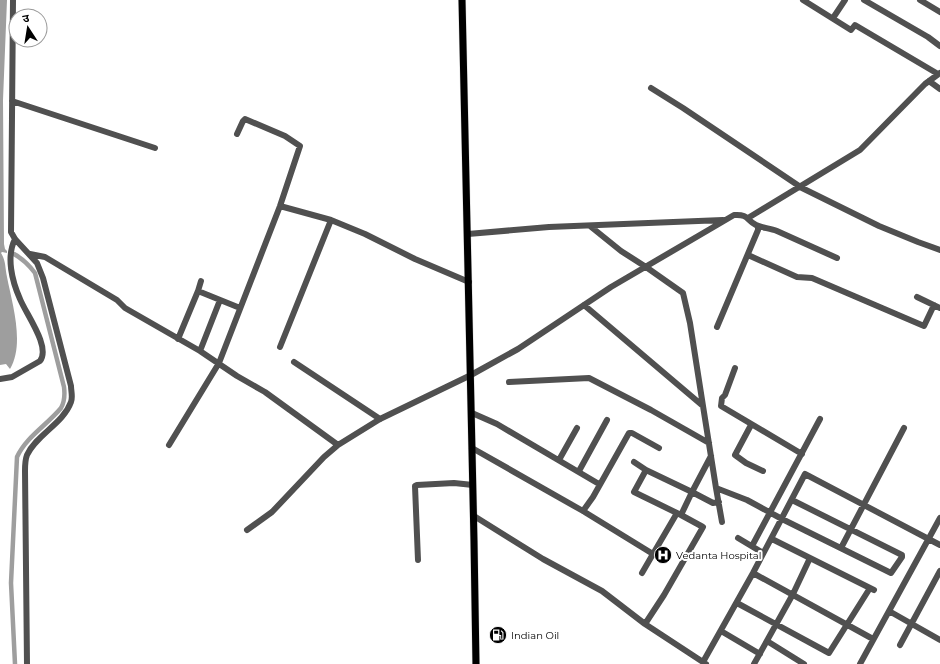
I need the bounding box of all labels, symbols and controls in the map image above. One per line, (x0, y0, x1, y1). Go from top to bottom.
north arrow (8, 8, 48, 48)
text: उ (21, 11, 31, 26)
hospital icon: Vedanta Hospital (653, 545, 673, 565)
place label: Vedanta Hospital (676, 549, 761, 562)
fuel station icon: Indian Oil (488, 625, 508, 645)
place label: Indian Oil (511, 629, 559, 642)

